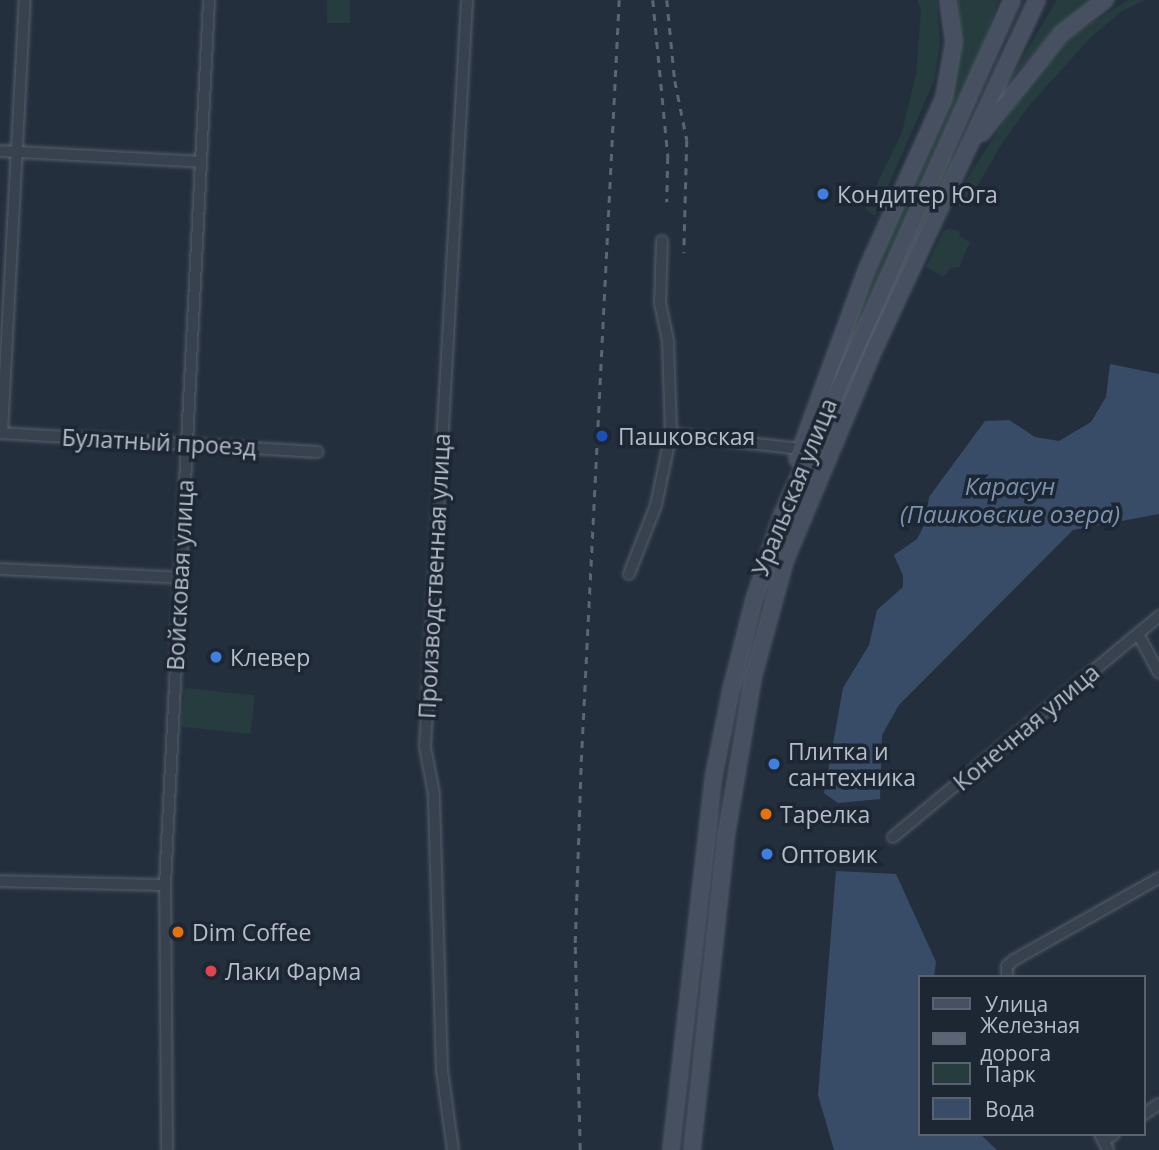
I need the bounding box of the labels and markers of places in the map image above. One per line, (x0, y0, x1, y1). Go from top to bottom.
place label: Кондитер Юга (837, 180, 998, 208)
marker: Кондитер Юга (815, 186, 831, 202)
place label: Пашковская (618, 422, 755, 450)
marker: Пашковская (592, 426, 612, 446)
place label: Клевер (230, 643, 310, 671)
marker: Клевер (208, 649, 224, 665)
place label: Плитка и сантехника (788, 737, 916, 791)
marker: Плитка и сантехника (766, 756, 782, 772)
place label: Тарелка (780, 800, 870, 828)
marker: Тарелка (758, 806, 774, 822)
place label: Оптовик (781, 840, 878, 868)
marker: Оптовик (759, 846, 775, 862)
place label: Dim Coffee (192, 918, 311, 946)
marker: Dim Coffee (170, 924, 186, 940)
place label: Лаки Фарма (225, 957, 361, 985)
marker: Лаки Фарма (203, 963, 219, 979)

